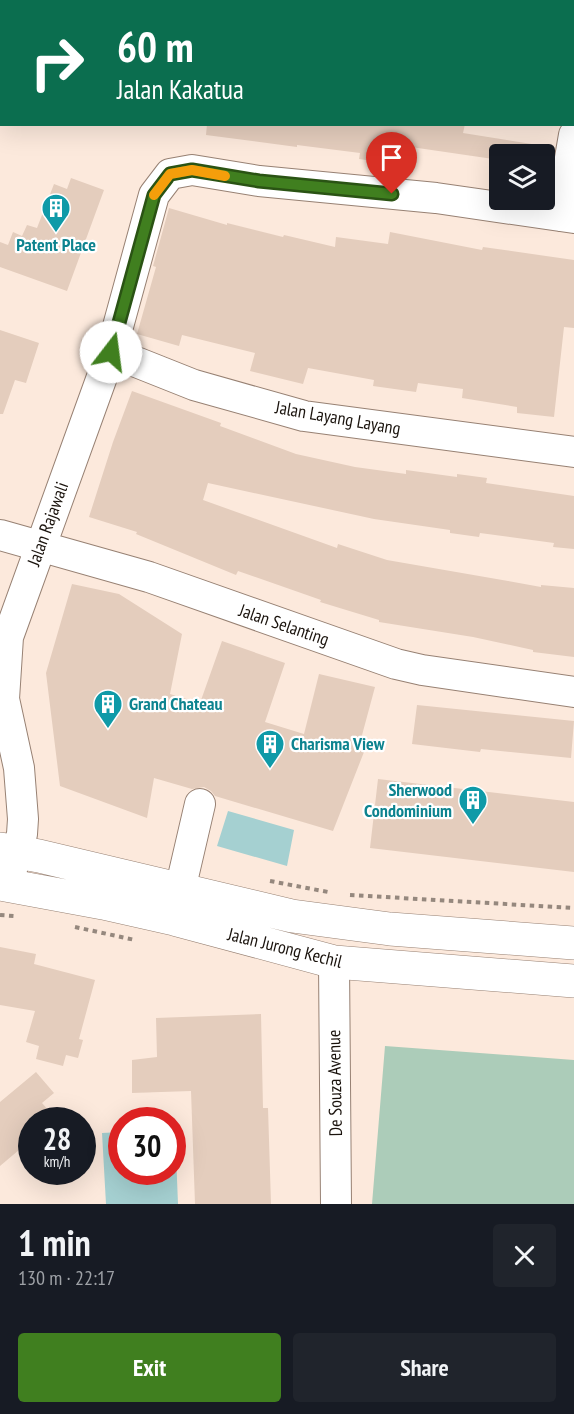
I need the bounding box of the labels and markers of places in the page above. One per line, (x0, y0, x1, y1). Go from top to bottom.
pin (366, 132, 417, 194)
building icon: Patent Place (40, 192, 72, 234)
place label: Patent Place (16, 233, 96, 256)
building icon: Grand Chateau (92, 688, 124, 730)
place label: Grand Chateau (129, 692, 222, 715)
building icon: Charisma View (254, 728, 286, 770)
place label: Charisma View (291, 732, 385, 755)
place label: Sherwood Condominium (364, 778, 452, 822)
building icon: Sherwood Condominium (457, 784, 489, 826)

